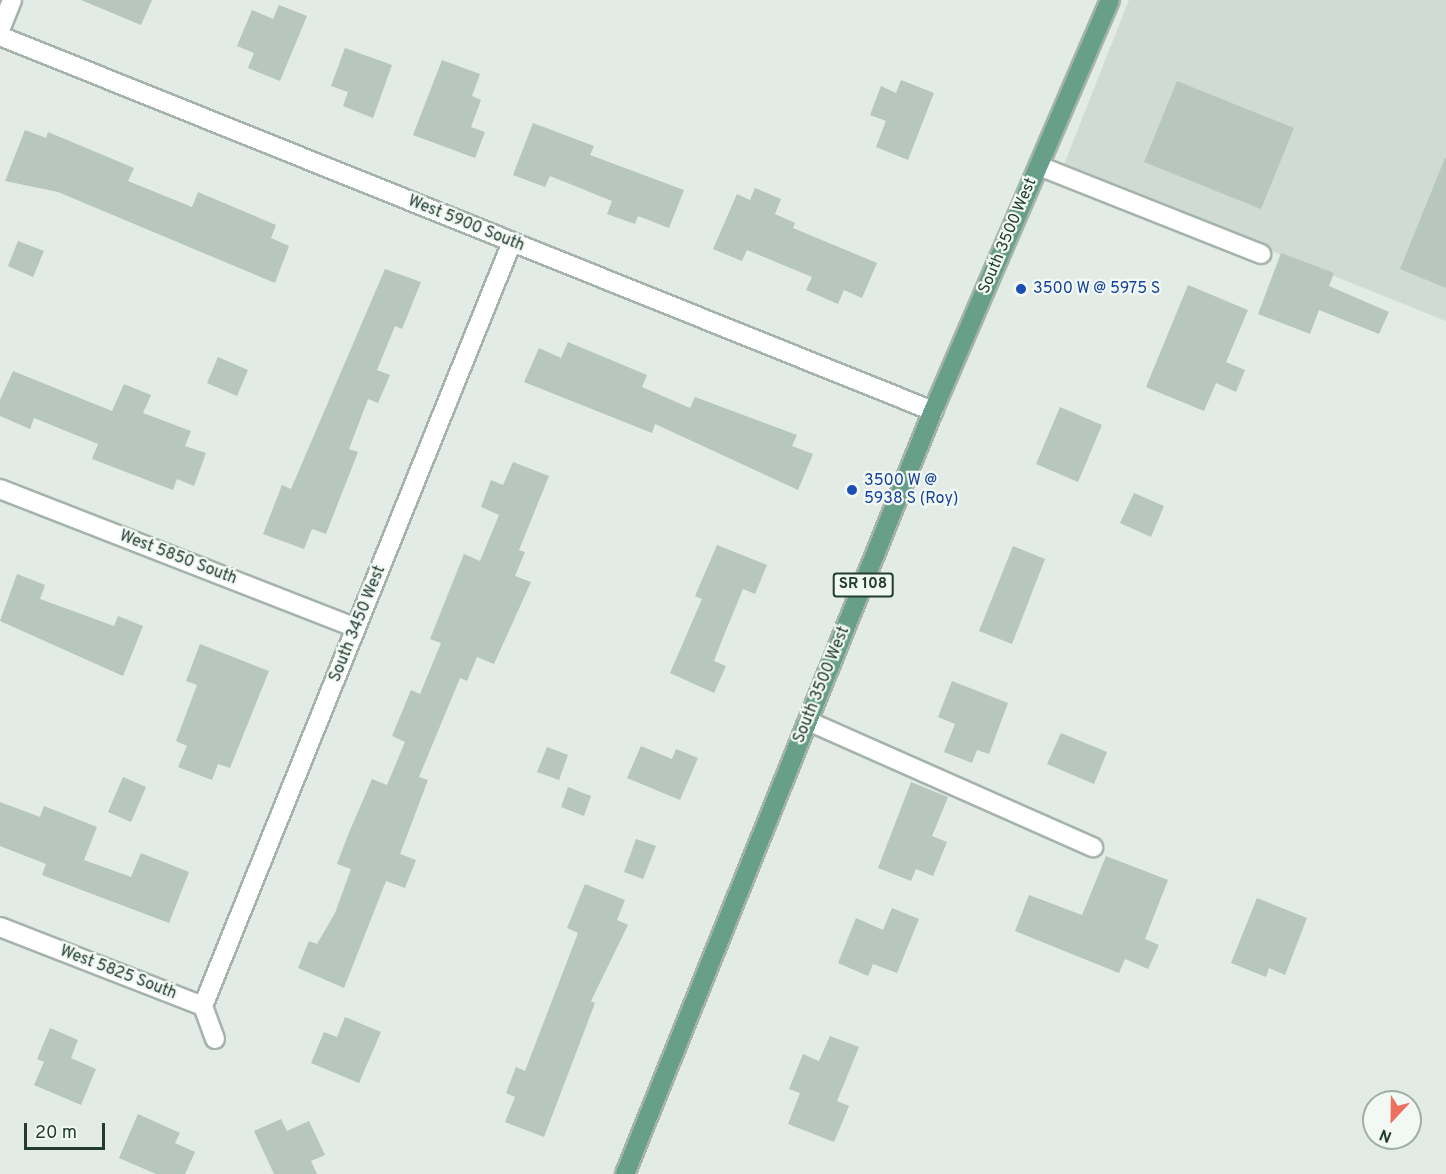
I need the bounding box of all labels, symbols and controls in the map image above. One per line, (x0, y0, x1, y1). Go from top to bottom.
street label: South 3500 West (975, 175, 1041, 297)
street label: West 5900 South (405, 192, 527, 256)
place label: 3500 W @ 5975 S (1033, 279, 1161, 299)
marker: 3500 W @ 5975 S (1014, 282, 1028, 296)
place label: 3500 W @ 5938 S (Roy) (864, 471, 958, 509)
marker: 3500 W @ 5938 S (Roy) (845, 483, 859, 497)
street label: West 5850 South (117, 527, 239, 589)
street label: South 3450 West (326, 563, 390, 685)
road number: SR 108 (832, 573, 894, 597)
street label: South 3500 West (790, 624, 854, 746)
street label: West 5825 South (57, 942, 179, 1004)
north arrow (1362, 1090, 1422, 1150)
scale bar (27, 1111, 108, 1149)
text: 20 m (35, 1122, 77, 1145)
text: N (1377, 1123, 1395, 1146)

